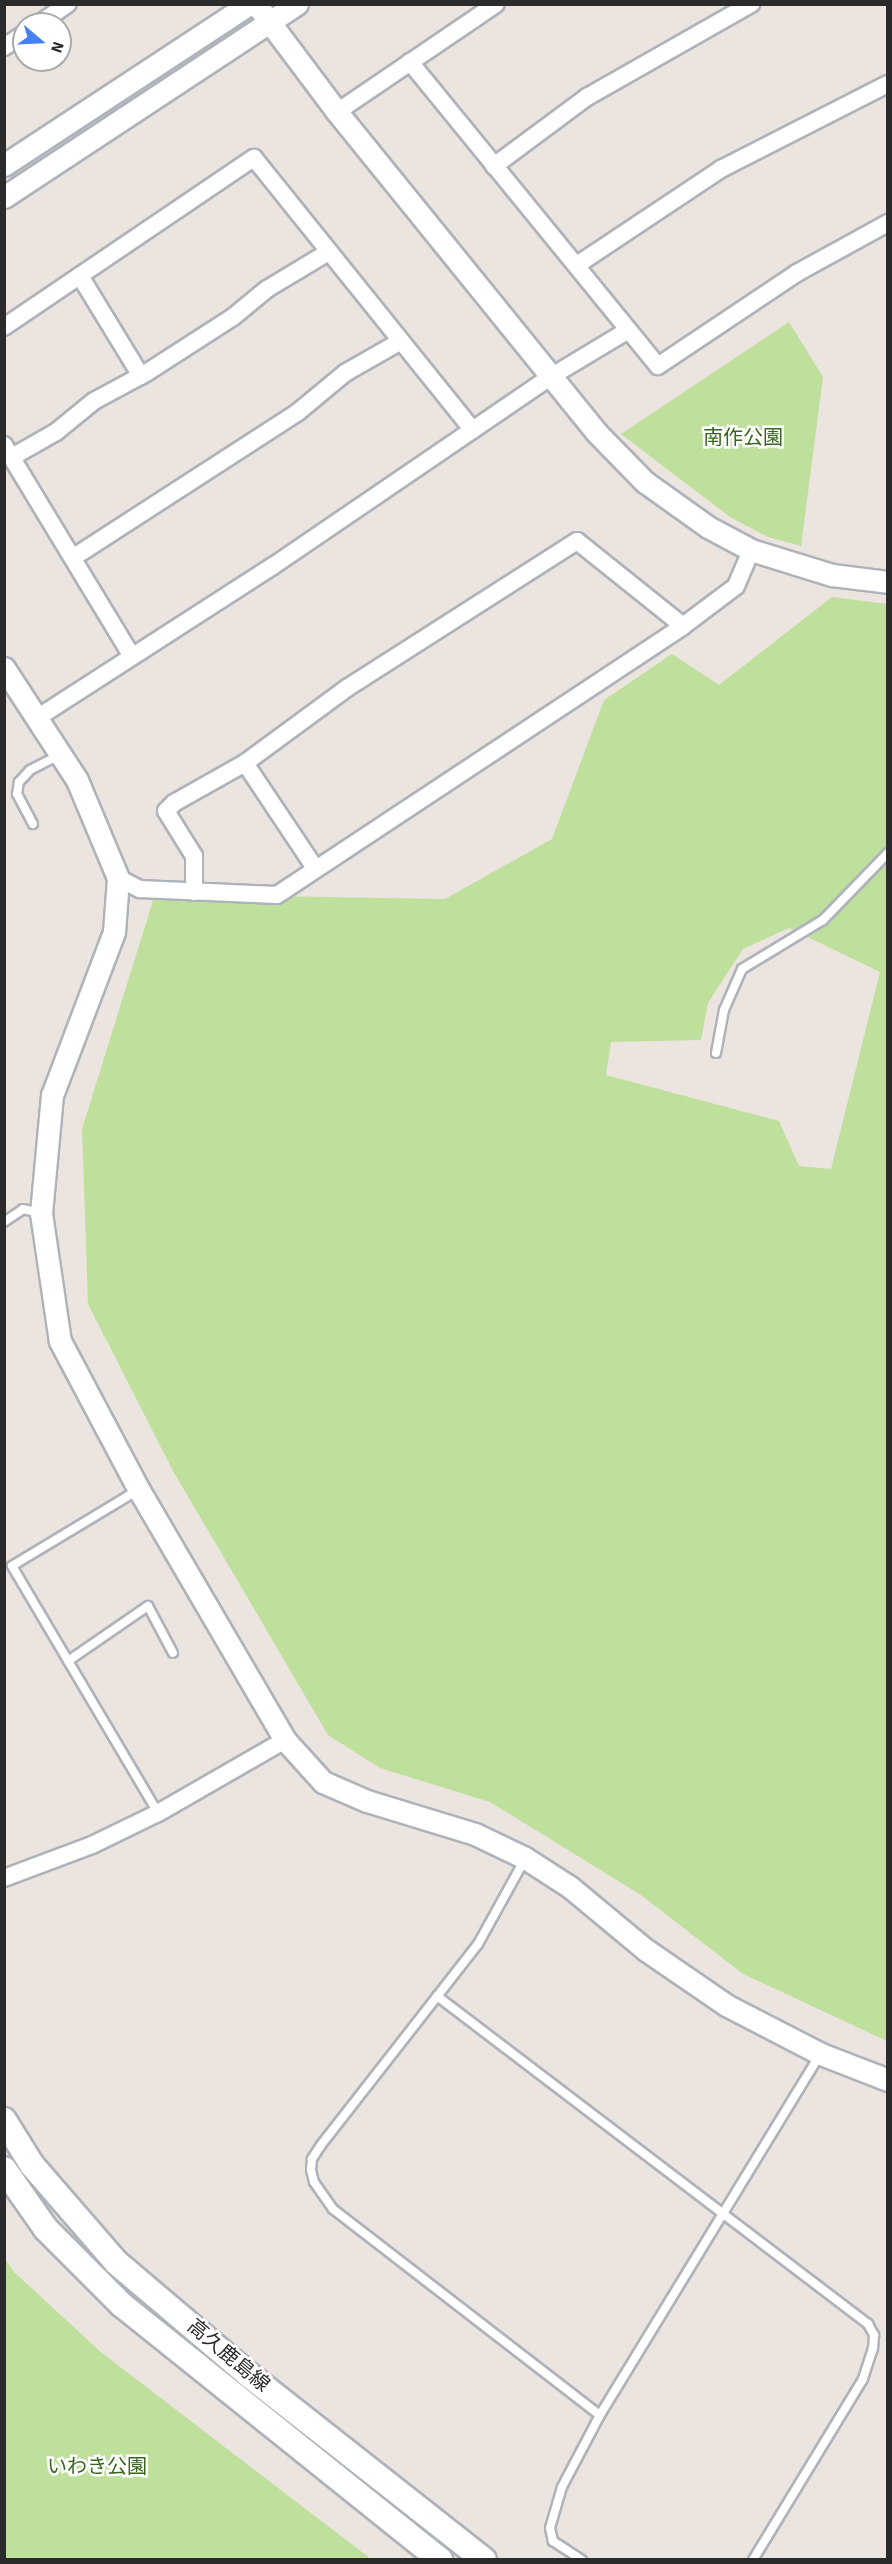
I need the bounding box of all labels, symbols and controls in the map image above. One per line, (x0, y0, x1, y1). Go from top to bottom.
north arrow (12, 12, 72, 72)
text: N (45, 39, 69, 56)
park label: 南作公園 (703, 426, 783, 450)
street label: 高久鹿島線 (182, 2315, 274, 2397)
park label: いわき公園 (47, 2455, 147, 2479)

